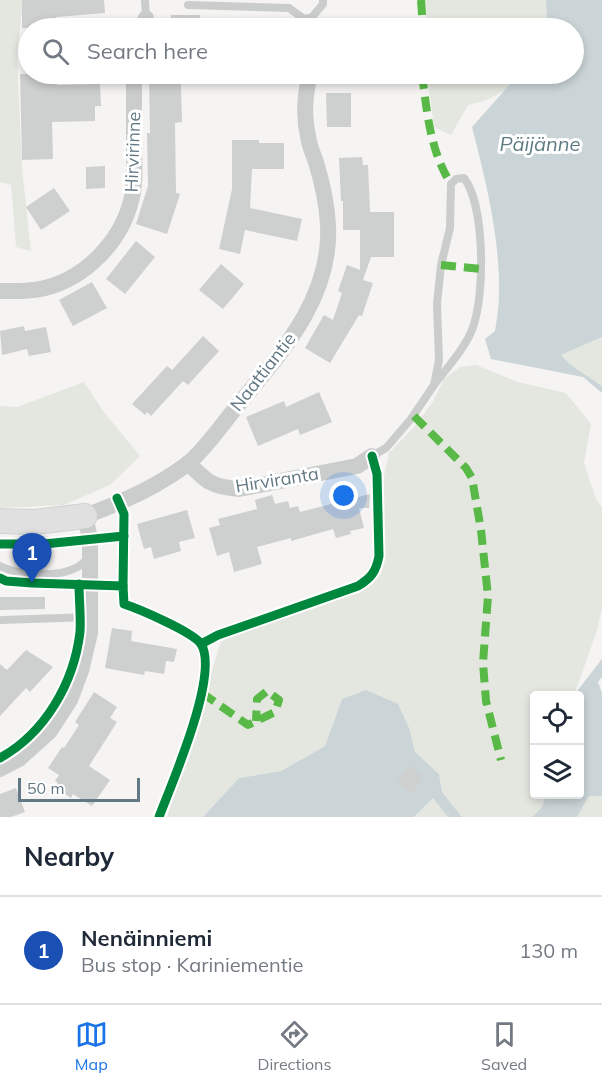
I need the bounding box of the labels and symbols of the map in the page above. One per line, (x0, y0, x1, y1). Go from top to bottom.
street label: Hirvirinne (120, 111, 145, 193)
water label: Päijänne (500, 131, 581, 156)
street label: Naattiantie (225, 328, 300, 416)
street label: Hirviranta (234, 462, 320, 497)
your location (329, 481, 358, 510)
pin: 1 (12, 534, 51, 583)
scale bar (18, 775, 140, 802)

